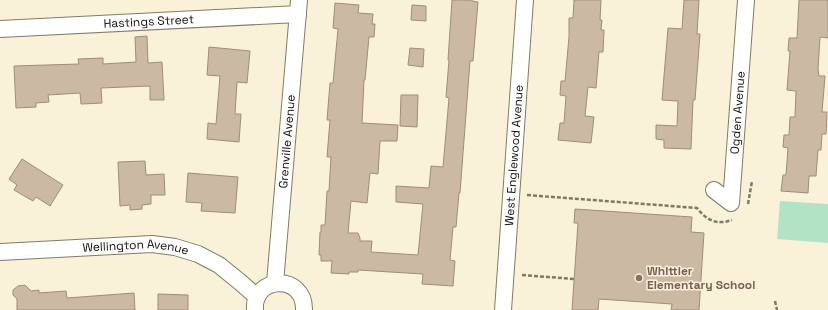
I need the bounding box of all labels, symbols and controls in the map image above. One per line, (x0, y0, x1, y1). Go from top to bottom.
street label: Hastings Street (103, 11, 194, 32)
street label: Ogden Avenue (727, 71, 749, 155)
street label: West Englewood Avenue (501, 84, 527, 227)
street label: Grenville Avenue (275, 94, 299, 189)
street label: Wellington Avenue (82, 236, 191, 259)
place label: Whittier Elementary School (647, 263, 755, 293)
marker: Whittier Elementary School (634, 273, 644, 283)

